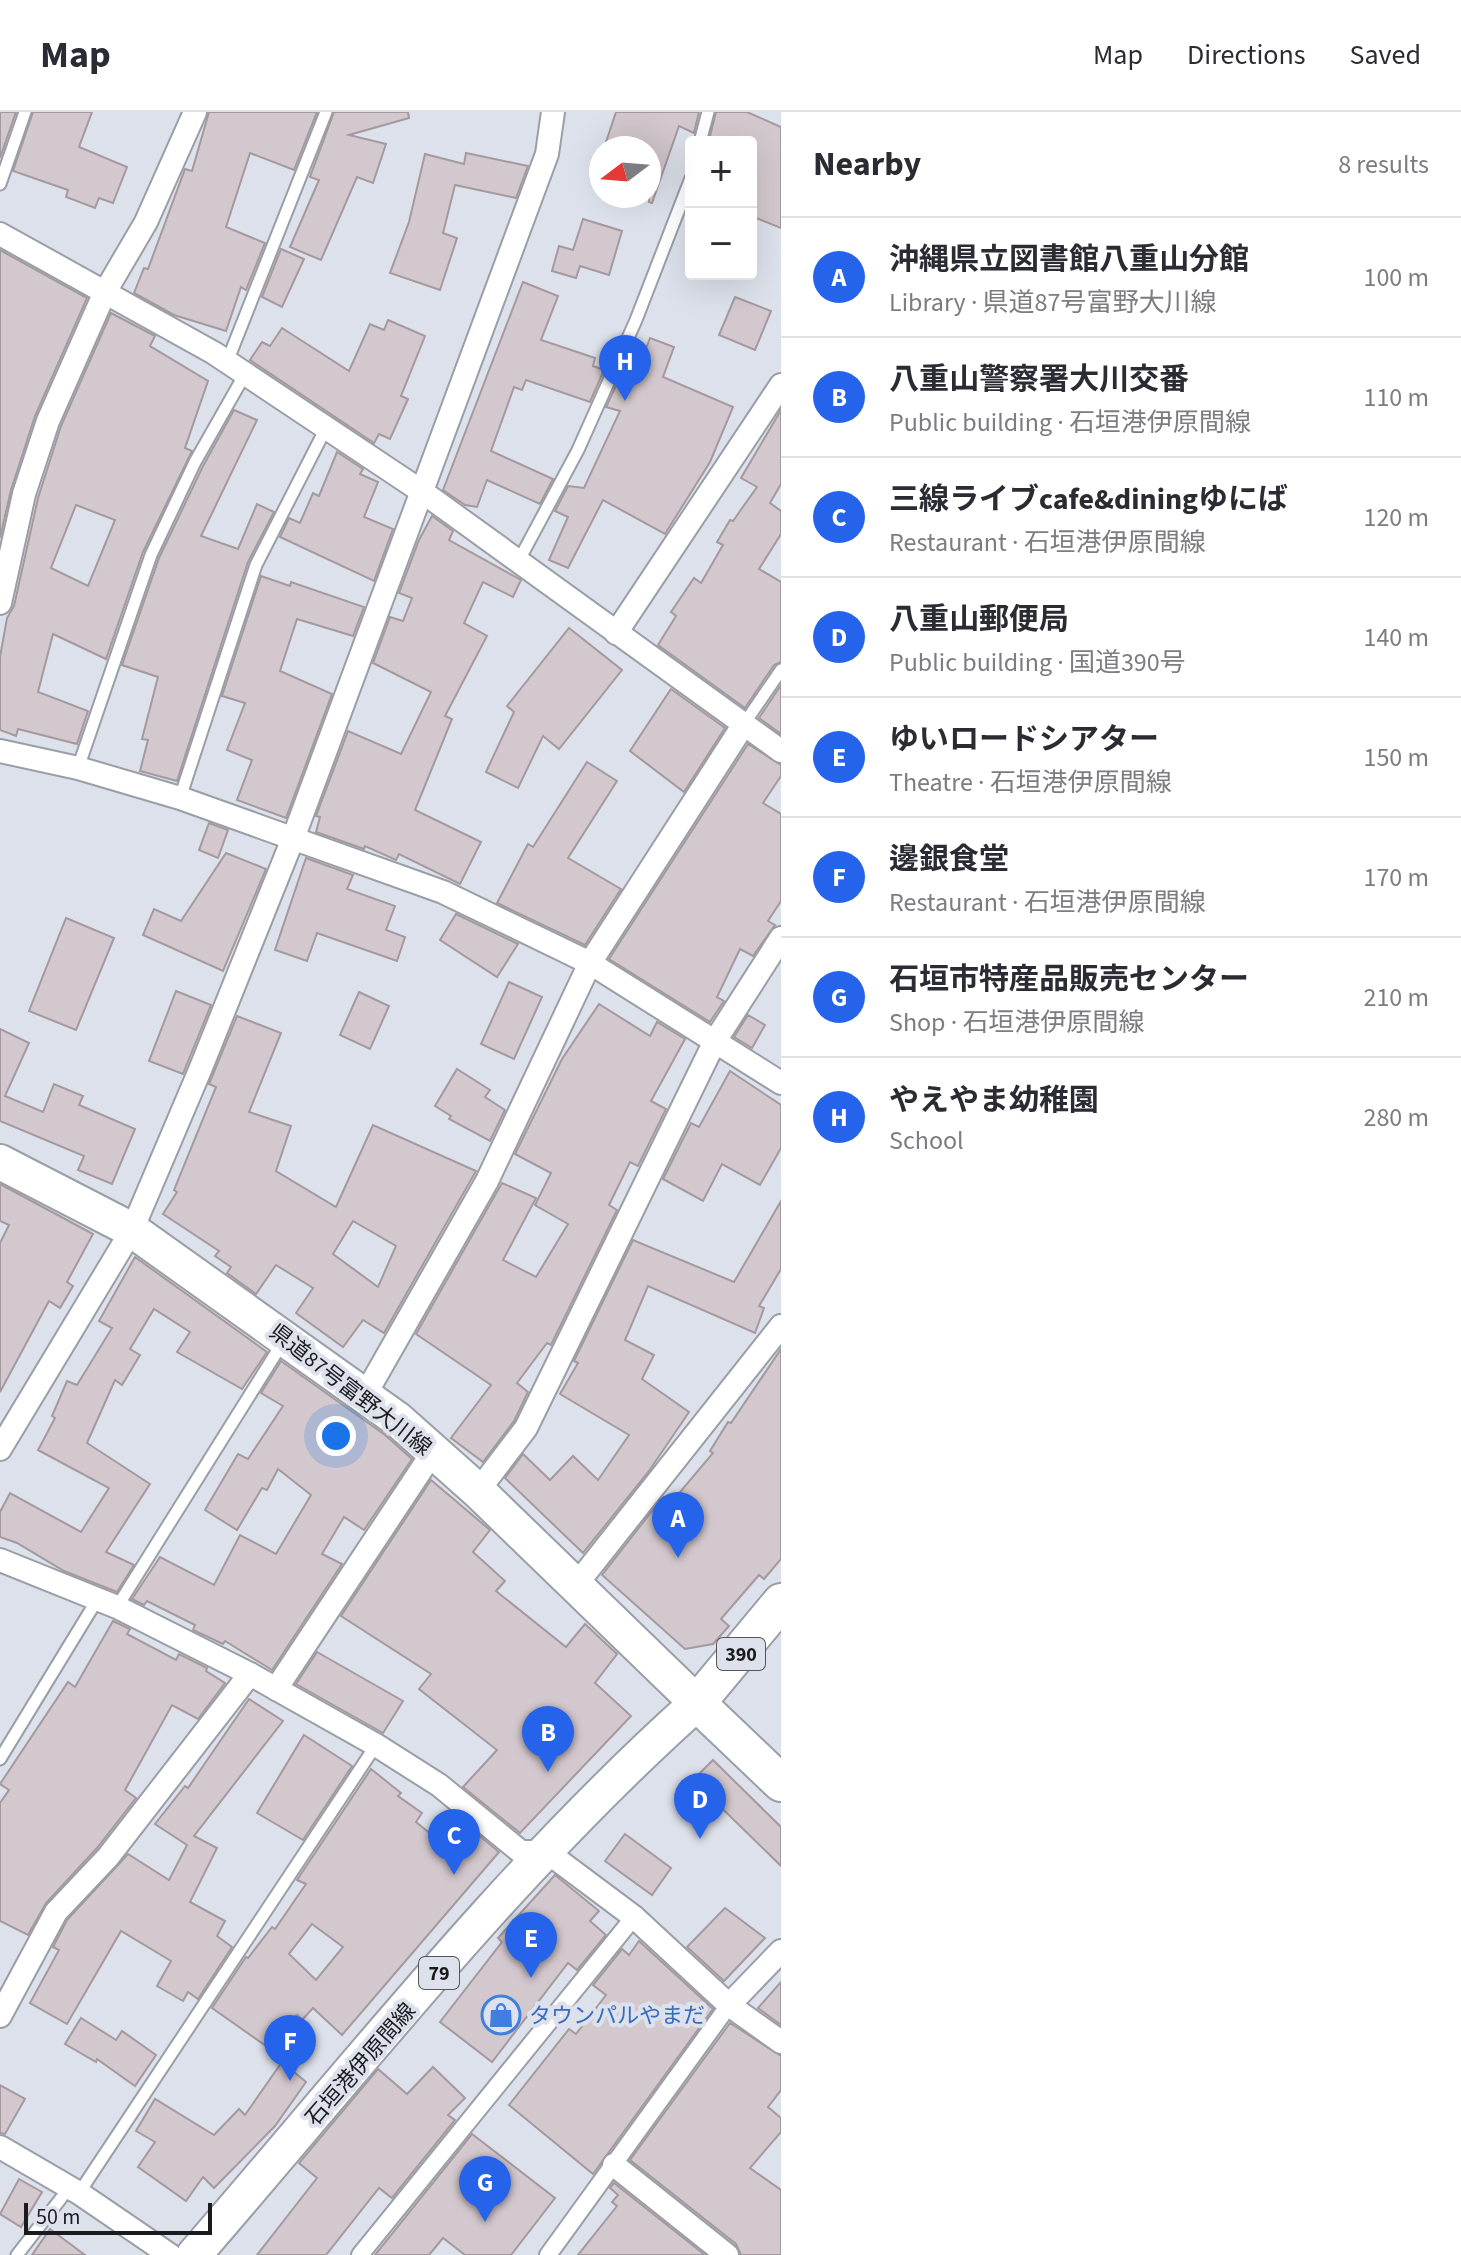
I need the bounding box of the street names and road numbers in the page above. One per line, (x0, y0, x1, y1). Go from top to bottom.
street label: 県道87号富野大川線 (263, 1316, 438, 1463)
road number: 390 (717, 1638, 765, 1670)
road number: 79 (419, 1957, 459, 1989)
street label: 石垣港伊原間線 (298, 1996, 423, 2133)

